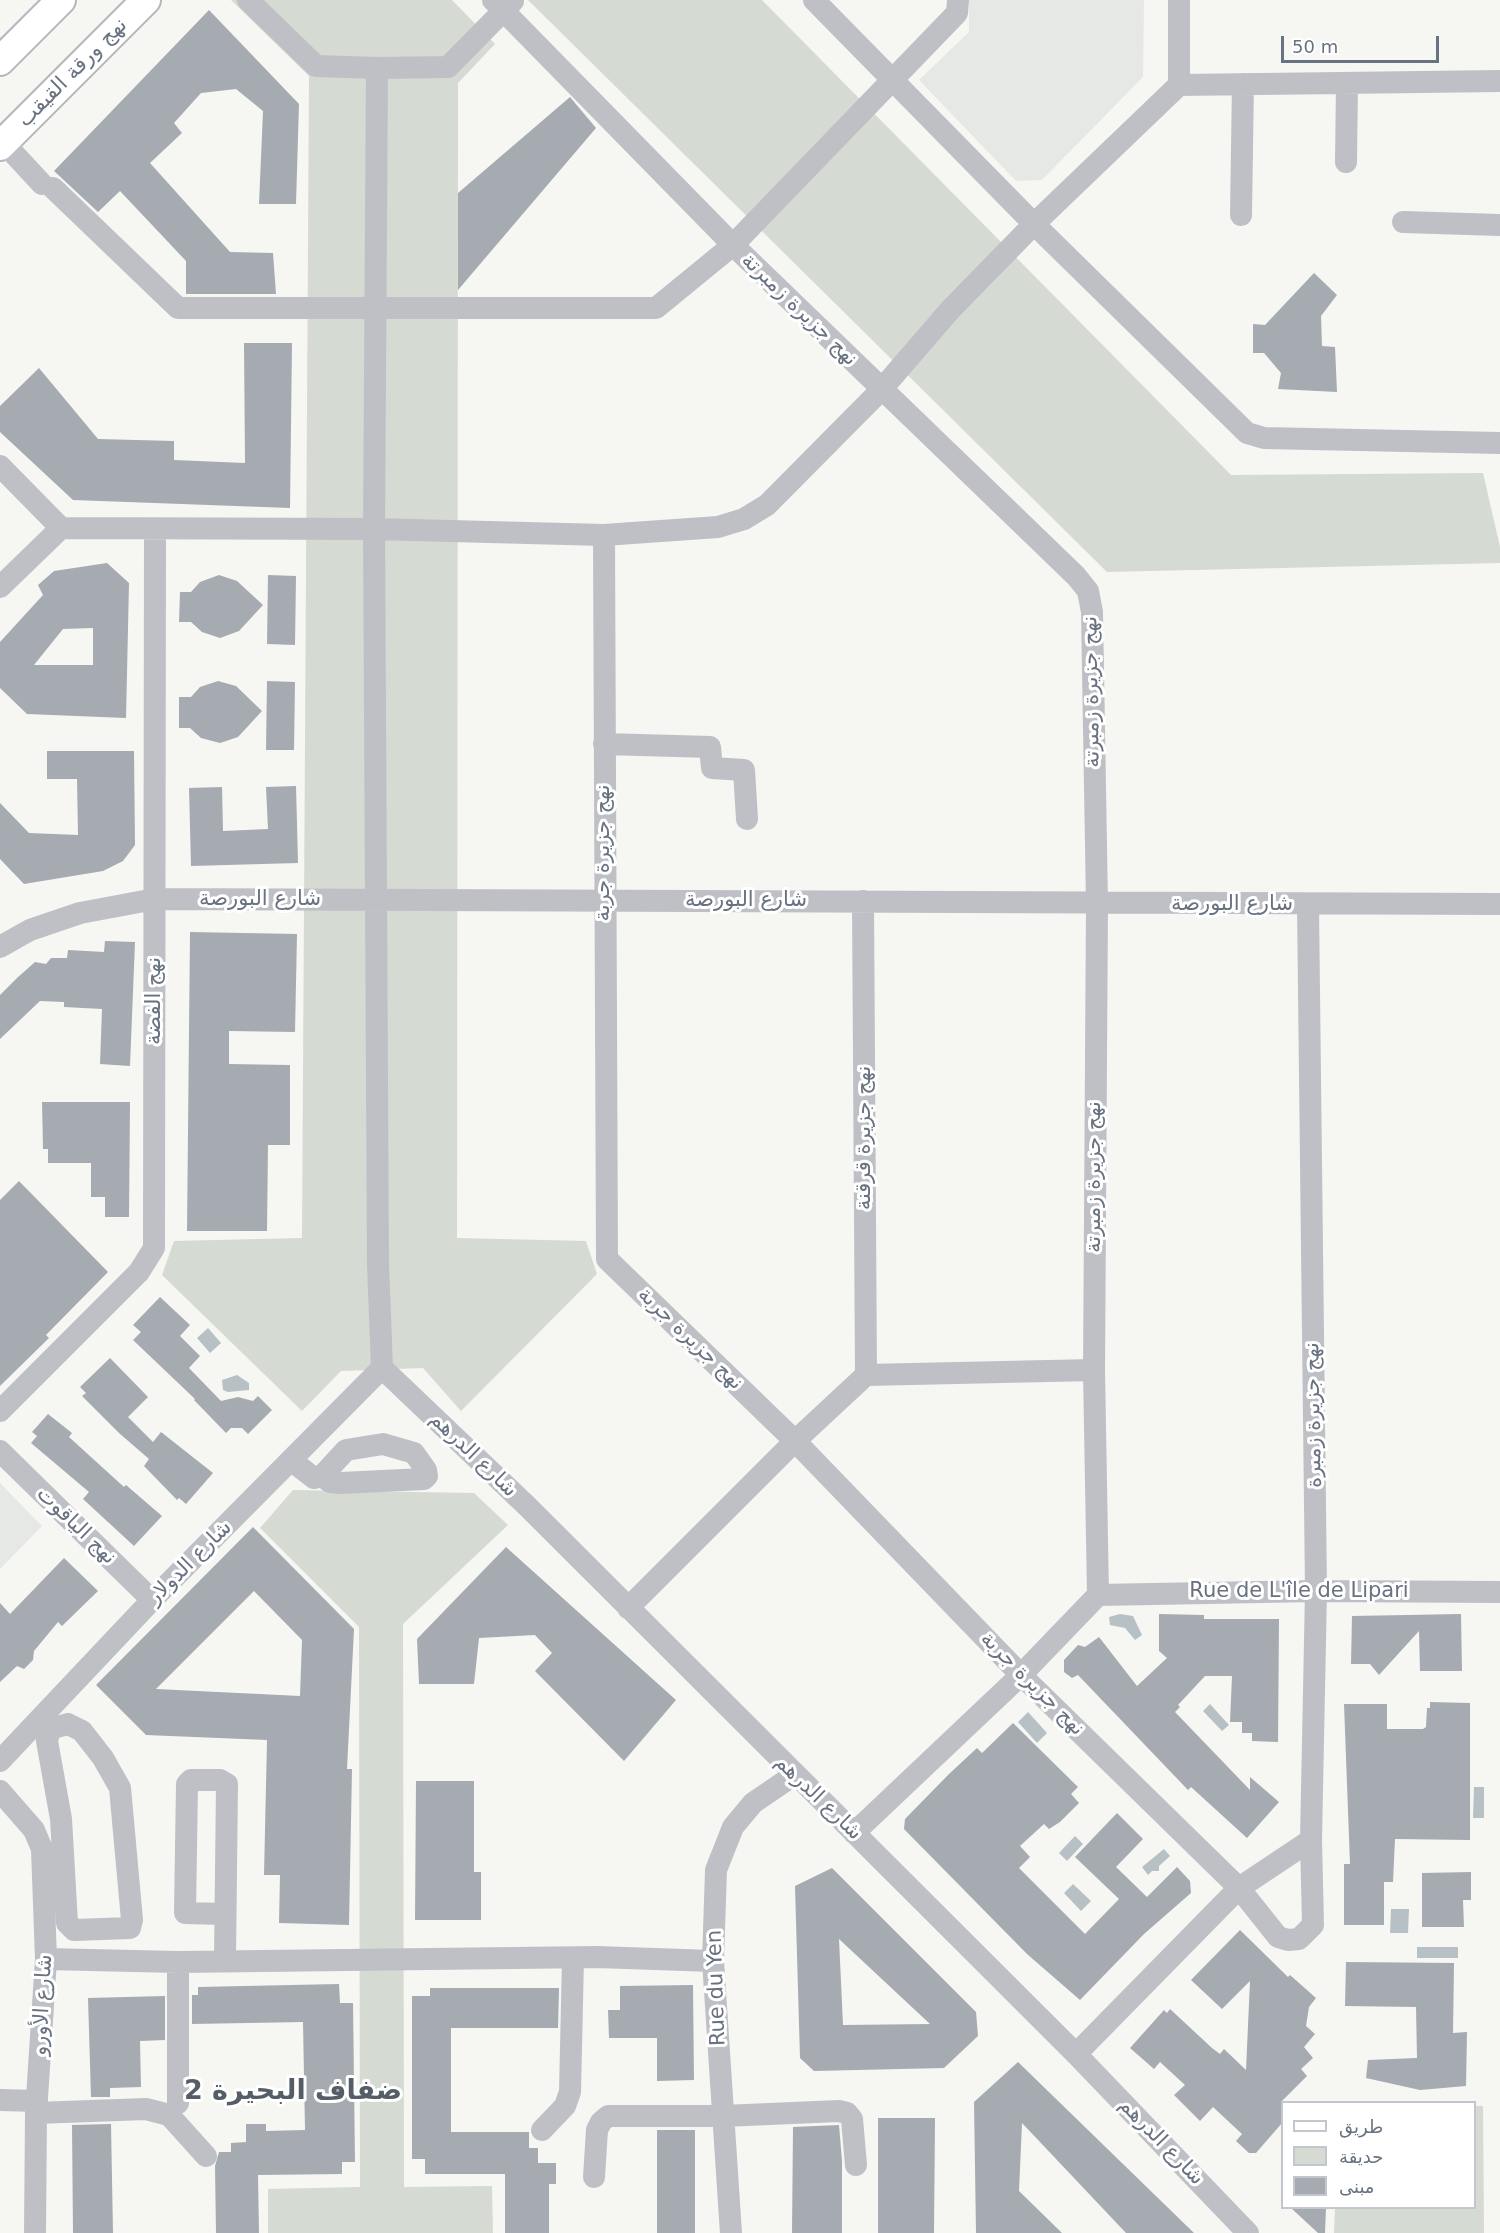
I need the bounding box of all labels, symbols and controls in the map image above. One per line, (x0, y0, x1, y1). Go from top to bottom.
street label: نهج ورقة القيقب (13, 13, 133, 133)
scale bar (1284, 24, 1442, 62)
text: 50 m (1292, 36, 1338, 57)
street label: نهج جزيرة زمبرتة (736, 248, 862, 372)
street label: نهج جزيرة زمبرتة (1078, 616, 1106, 768)
street label: نهج جزيرة جربة (591, 784, 617, 922)
street label: شارع البورصة (199, 887, 321, 913)
street label: شارع البورصة (685, 888, 807, 914)
street label: شارع البورصة (1171, 892, 1293, 918)
street label: نهج الفضة (142, 957, 168, 1045)
street label: نهج جزيرة قرقنة (852, 1066, 878, 1210)
street label: نهج جزيرة زمبرتة (1082, 1101, 1108, 1253)
street label: نهج جزيرة جربة (632, 1282, 748, 1396)
street label: نهج جزيرة زمبرة (1300, 1342, 1328, 1488)
street label: شارع الدرهم (424, 1407, 522, 1503)
street label: نهج الياقوت (31, 1482, 121, 1570)
street label: شارع الدولار (143, 1516, 237, 1610)
street label: Rue de L'île de Lipari (1189, 1579, 1409, 1605)
street label: نهج جزيرة جربة (975, 1627, 1089, 1741)
street label: شارع الدرهم (769, 1750, 867, 1846)
street label: Rue du Yen (702, 1930, 732, 2046)
street label: شارع الأورو (28, 1954, 58, 2056)
district label: ضفاف البحيرة 2 (184, 2076, 402, 2108)
street label: شارع الدرهم (1113, 2093, 1209, 2191)
legend (1281, 2101, 1476, 2209)
text: طريق (1339, 2116, 1383, 2137)
text: حديقة (1339, 2146, 1383, 2167)
text: مبنى (1339, 2176, 1375, 2197)

